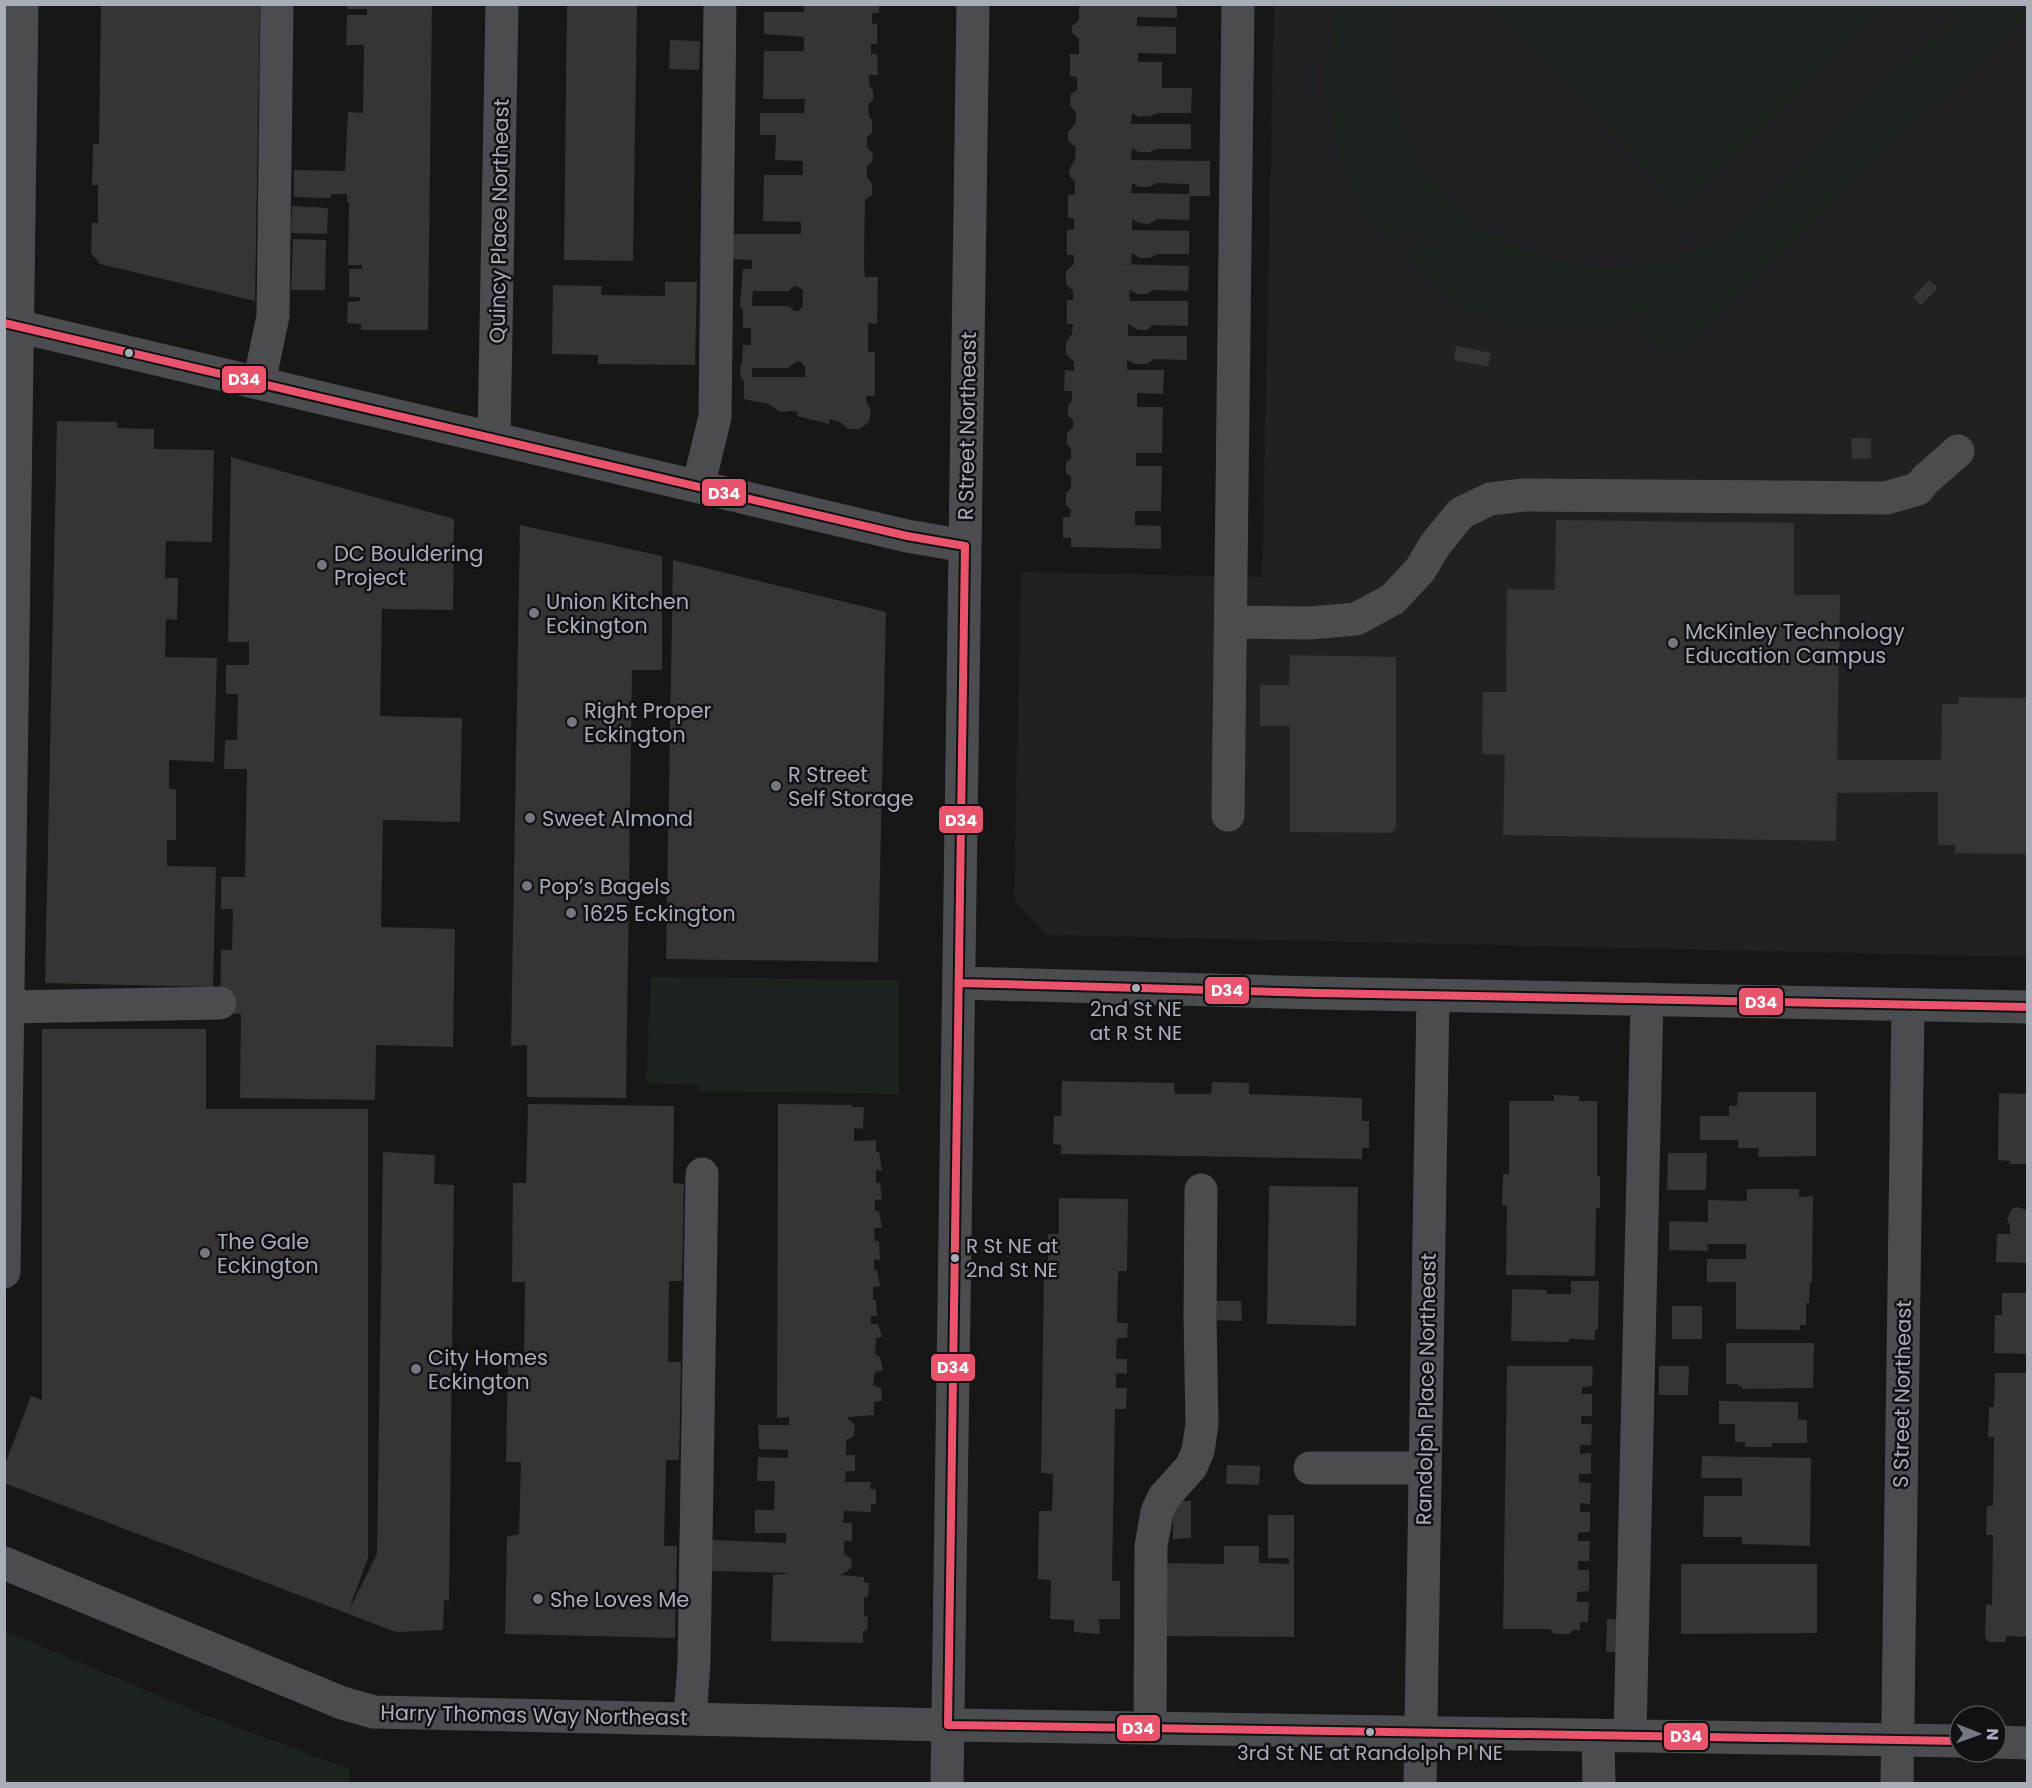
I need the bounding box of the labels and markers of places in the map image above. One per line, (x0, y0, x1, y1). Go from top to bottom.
unlabelled marker (123, 347, 135, 359)
place label: DC Bouldering Project (334, 539, 483, 592)
marker: DC Bouldering Project (315, 558, 329, 572)
place label: Union Kitchen Eckington (546, 587, 689, 640)
marker: Union Kitchen Eckington (527, 606, 541, 620)
place label: McKinley Technology Education Campus (1685, 617, 1905, 670)
marker: McKinley Technology Education Campus (1666, 636, 1680, 650)
place label: Right Proper Eckington (584, 696, 711, 749)
marker: Right Proper Eckington (565, 715, 579, 729)
place label: R Street Self Storage (788, 760, 914, 813)
marker: R Street Self Storage (769, 779, 783, 793)
place label: Sweet Almond (542, 804, 693, 833)
marker: Sweet Almond (523, 811, 537, 825)
place label: Pop’s Bagels (539, 872, 670, 901)
marker: Pop’s Bagels (520, 879, 534, 893)
place label: 1625 Eckington (583, 899, 736, 928)
marker: 1625 Eckington (564, 906, 578, 920)
marker: 2nd St NE at R St NE (1130, 982, 1142, 994)
place label: 2nd St NE at R St NE (1090, 995, 1182, 1047)
place label: The Gale Eckington (217, 1227, 319, 1280)
place label: R St NE at 2nd St NE (966, 1232, 1058, 1284)
marker: The Gale Eckington (198, 1246, 212, 1260)
marker: R St NE at 2nd St NE (949, 1252, 961, 1264)
place label: City Homes Eckington (428, 1343, 548, 1396)
marker: City Homes Eckington (409, 1362, 423, 1376)
place label: She Loves Me (550, 1585, 689, 1614)
marker: She Loves Me (531, 1592, 545, 1606)
marker: 3rd St NE at Randolph Pl NE (1364, 1726, 1376, 1738)
place label: 3rd St NE at Randolph Pl NE (1237, 1739, 1503, 1767)

